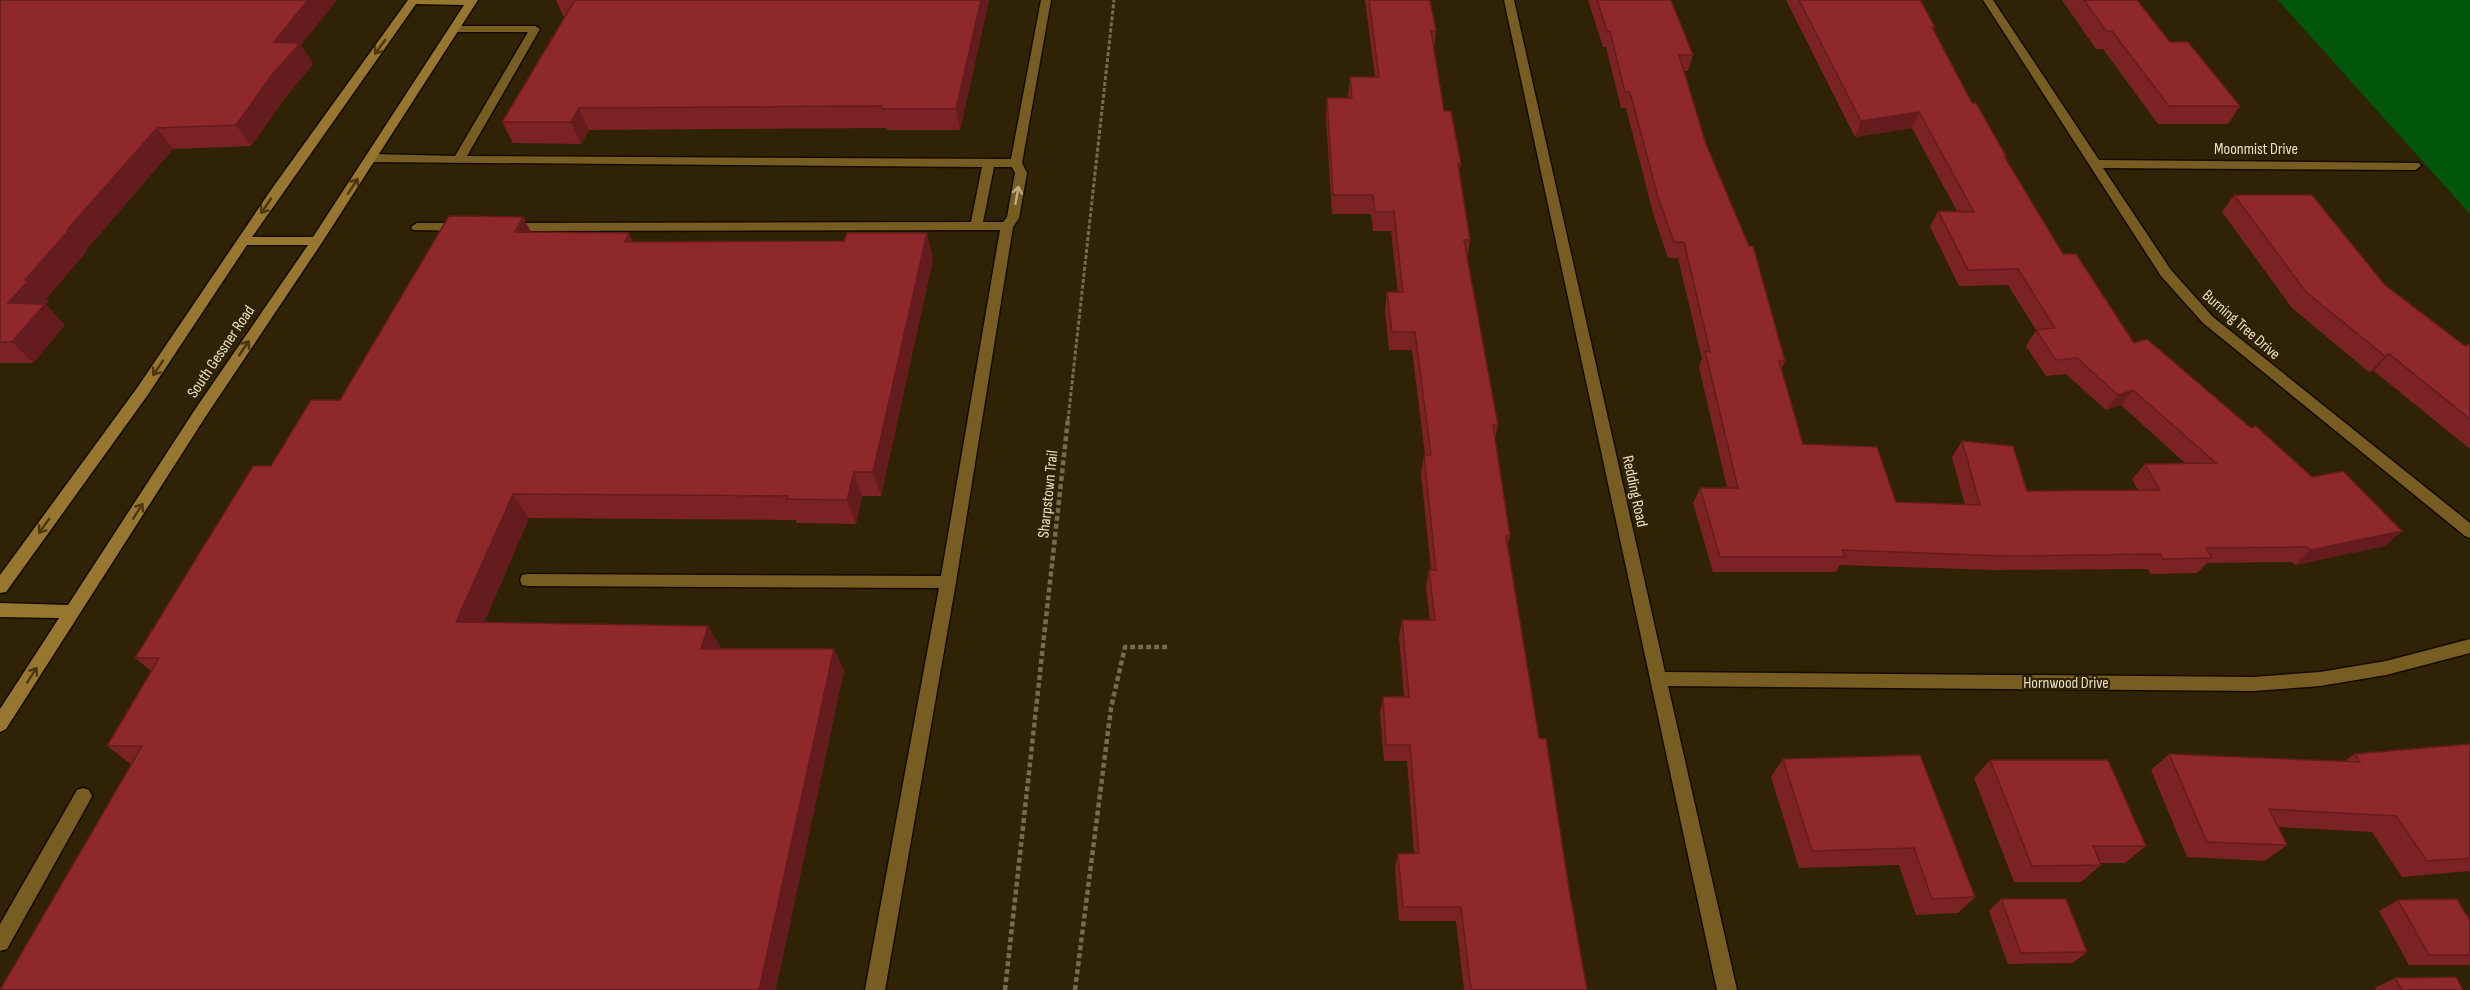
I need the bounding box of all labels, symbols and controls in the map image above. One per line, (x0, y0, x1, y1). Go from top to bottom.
one-way arrow (374, 39, 386, 55)
street label: Moonmist Drive (2214, 140, 2298, 159)
one-way arrow (347, 178, 359, 195)
one-way arrow (1011, 186, 1022, 205)
one-way arrow (260, 197, 272, 214)
street label: Burning Tree Drive (2198, 286, 2284, 364)
street label: South Gessner Road (183, 302, 259, 402)
one-way arrow (238, 341, 250, 357)
one-way arrow (152, 359, 164, 376)
street label: Sharpstown Trail (1034, 449, 1063, 539)
street label: Redding Road (1618, 454, 1651, 529)
one-way arrow (131, 503, 144, 520)
one-way arrow (38, 518, 50, 534)
one-way arrow (26, 668, 38, 684)
street label: Hornwood Drive (2023, 674, 2109, 693)

